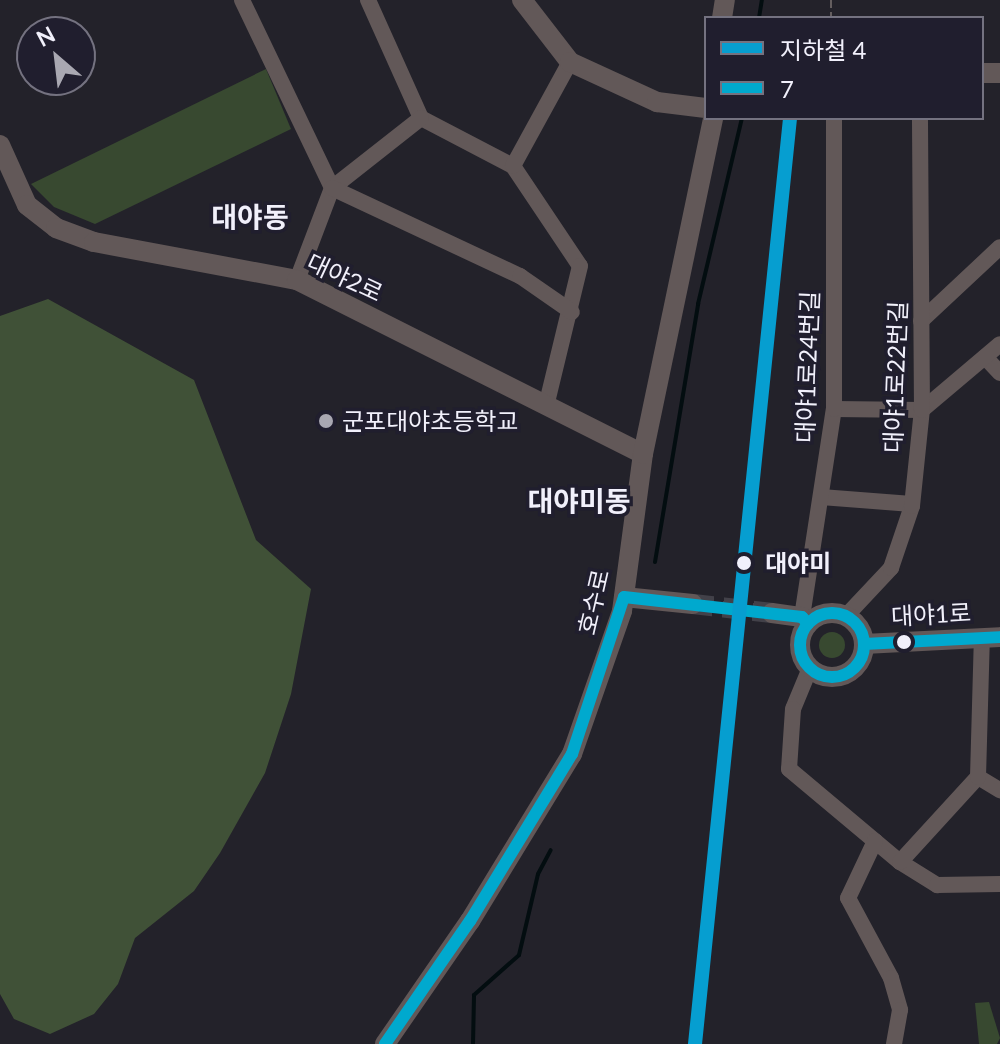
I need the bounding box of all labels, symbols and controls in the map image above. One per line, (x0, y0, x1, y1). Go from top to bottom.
north arrow (16, 16, 96, 96)
legend (704, 16, 984, 120)
text: N (32, 20, 59, 52)
text: 지하철 4 (780, 35, 866, 64)
text: 7 (780, 74, 794, 103)
district label: 대야동 (211, 199, 289, 233)
street label: 대야2로 (303, 247, 387, 307)
street label: 대야1로24번길 (790, 290, 824, 444)
street label: 대야1로22번길 (878, 300, 912, 454)
place label: 군포대야초등학교 (342, 407, 519, 435)
marker: 군포대야초등학교 (317, 412, 335, 430)
district label: 대야미동 (527, 483, 631, 517)
marker: 대야미 (730, 549, 758, 577)
place label: 대야미 (765, 549, 831, 577)
street label: 호수로 (572, 566, 614, 638)
street label: 대야1로 (890, 598, 972, 630)
unlabelled marker (896, 634, 912, 650)

